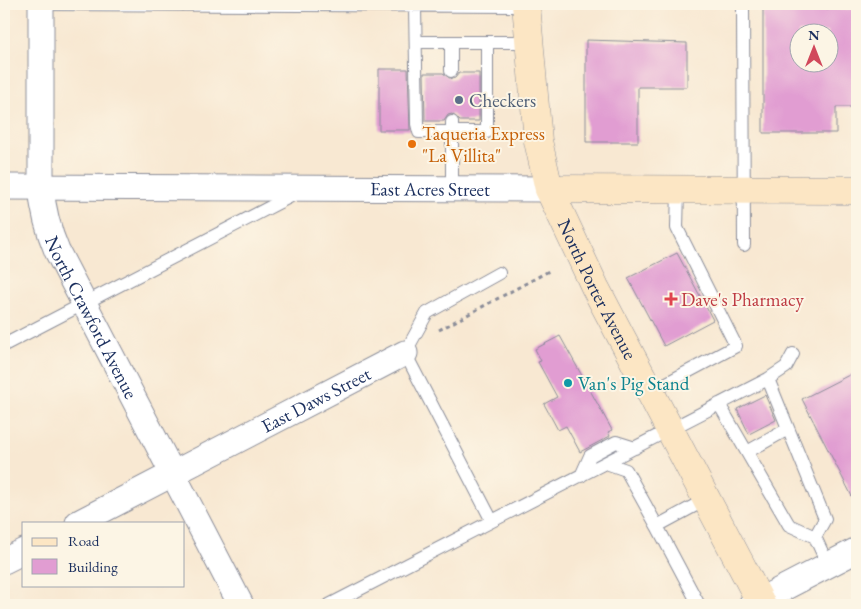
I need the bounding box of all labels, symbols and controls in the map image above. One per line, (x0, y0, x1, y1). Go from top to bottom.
north arrow (788, 22, 838, 72)
text: N (808, 26, 820, 44)
place label: Checkers (469, 88, 536, 113)
marker: Checkers (453, 94, 465, 106)
place label: Taqueria Express "La Villita" (422, 121, 545, 168)
marker: Taqueria Express "La Villita" (406, 138, 418, 150)
street label: East Acres Street (370, 176, 490, 201)
street label: North Porter Avenue (552, 215, 643, 364)
street label: North Crawford Avenue (40, 232, 144, 403)
place label: Dave's Pharmacy (681, 287, 804, 312)
marker: Dave's Pharmacy (665, 293, 677, 305)
street label: East Daws Street (257, 361, 375, 438)
place label: Van's Pig Stand (578, 371, 690, 396)
marker: Van's Pig Stand (562, 377, 574, 389)
legend (22, 522, 185, 586)
text: Road (68, 531, 100, 550)
text: Building (68, 557, 118, 576)

